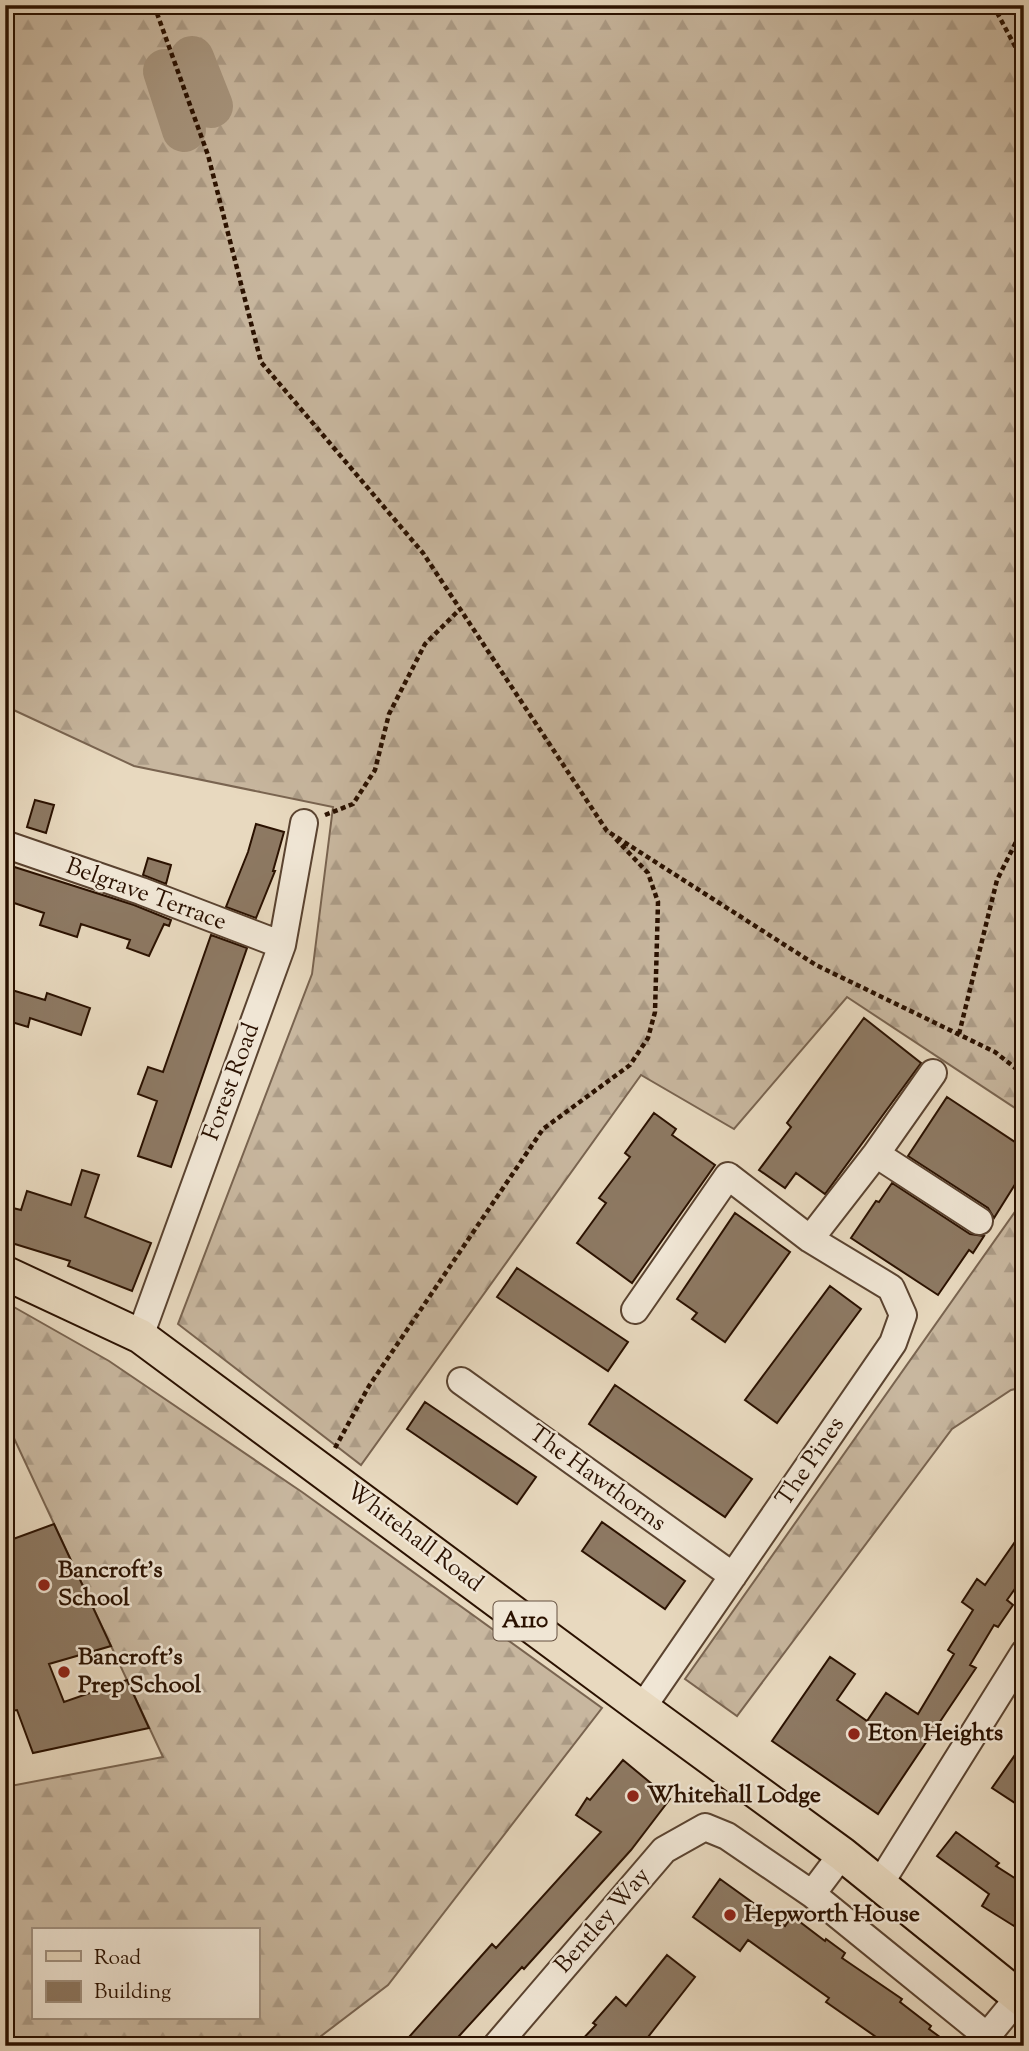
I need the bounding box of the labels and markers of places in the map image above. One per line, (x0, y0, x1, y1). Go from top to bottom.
place label: Bancroft's School (58, 1554, 163, 1616)
marker: Bancroft's School (36, 1577, 52, 1593)
place label: Bancroft's Prep School (78, 1641, 202, 1703)
marker: Bancroft's Prep School (56, 1664, 72, 1680)
place label: Eton Heights (868, 1717, 1003, 1751)
marker: Eton Heights (846, 1726, 862, 1742)
place label: Whitehall Lodge (647, 1779, 821, 1813)
marker: Whitehall Lodge (625, 1788, 641, 1804)
place label: Hepworth House (744, 1898, 920, 1932)
marker: Hepworth House (722, 1907, 738, 1923)

